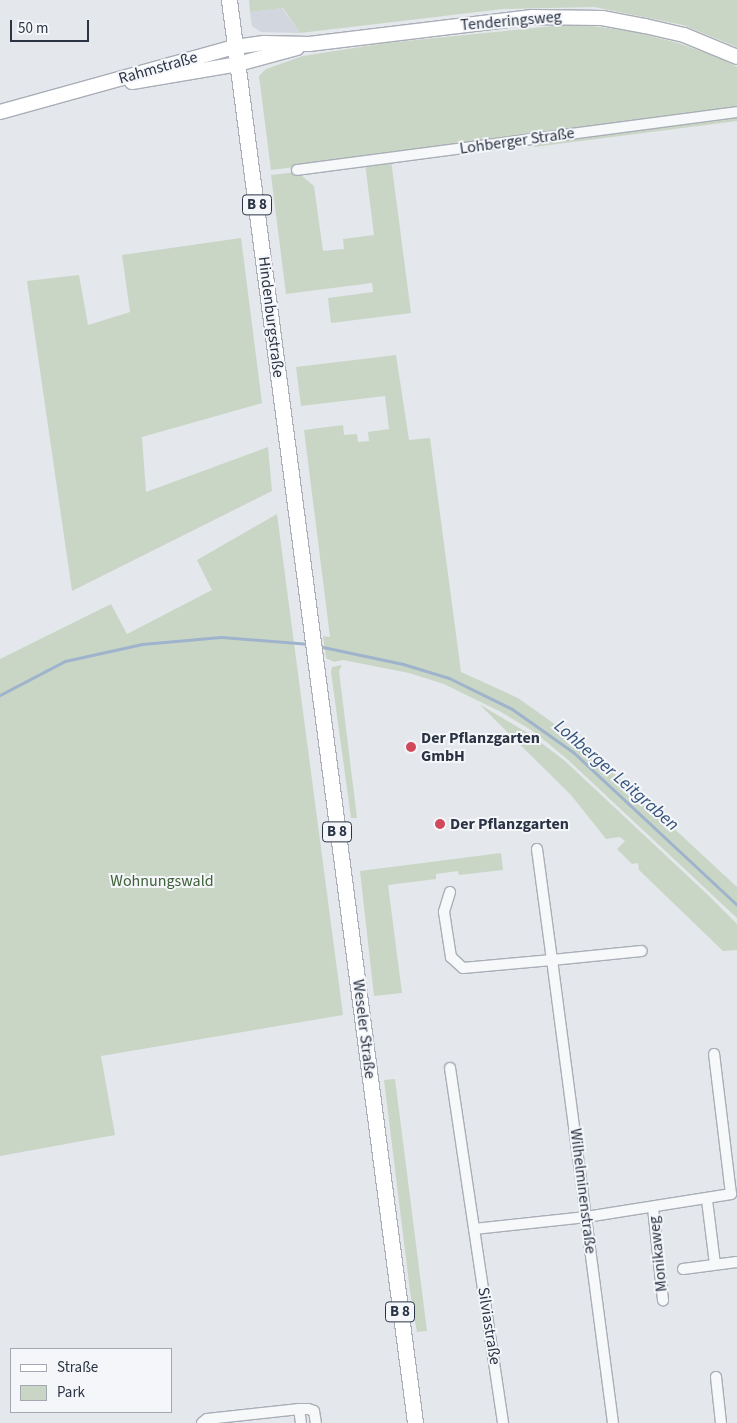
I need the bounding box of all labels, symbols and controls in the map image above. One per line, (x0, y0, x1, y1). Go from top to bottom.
street label: Tenderingsweg (460, 7, 562, 35)
scale bar (12, 10, 91, 42)
text: 50 m (18, 18, 48, 39)
street label: Rahmstraße (116, 48, 200, 88)
street label: Lohberger Straße (458, 123, 576, 159)
road number: B 8 (242, 192, 272, 218)
street label: Hindenburgstraße (254, 255, 288, 379)
water label: Lohberger Leitgraben (549, 716, 683, 836)
place label: Der Pflanzgarten GmbH (421, 728, 540, 766)
marker: Der Pflanzgarten GmbH (405, 741, 417, 753)
place label: Der Pflanzgarten (450, 814, 569, 834)
marker: Der Pflanzgarten (434, 818, 446, 830)
road number: B 8 (322, 820, 352, 844)
park label: Wohnungswald (110, 871, 214, 891)
street label: Weseler Straße (348, 978, 380, 1080)
street label: Wilhelminenstraße (566, 1127, 600, 1255)
street label: Monikaweg (644, 1215, 672, 1293)
street label: Silviastraße (473, 1286, 505, 1366)
road number: B 8 (385, 1300, 415, 1324)
legend (10, 1348, 172, 1413)
text: Straße (57, 1357, 98, 1378)
text: Park (57, 1382, 85, 1403)

